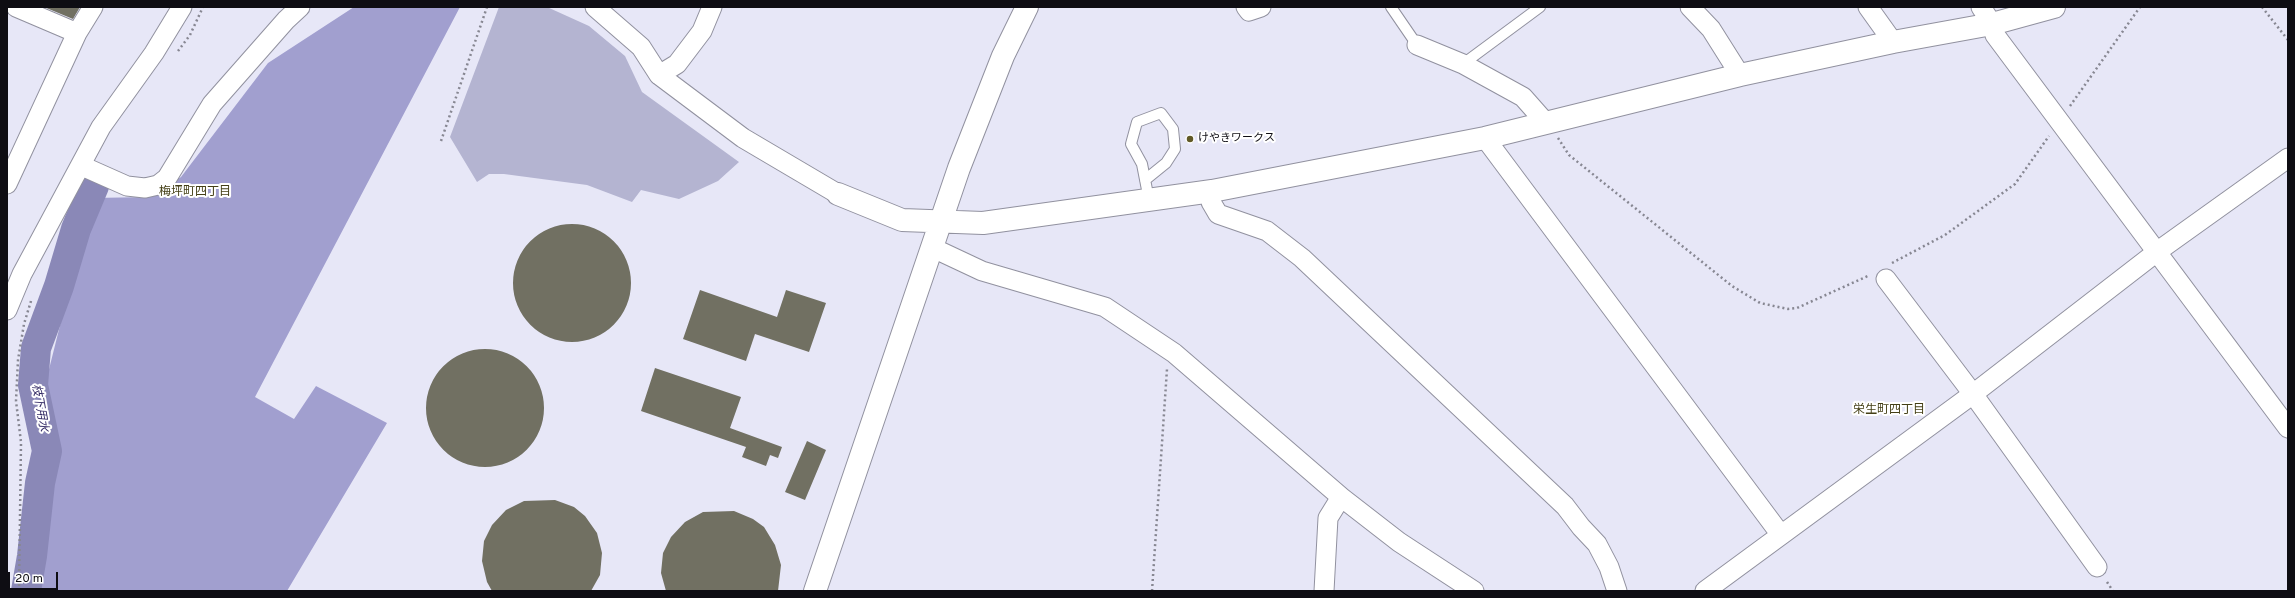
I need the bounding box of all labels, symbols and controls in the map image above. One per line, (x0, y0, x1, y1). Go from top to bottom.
place label: けやきワークス (1198, 132, 1275, 146)
marker: けやきワークス (1185, 134, 1195, 144)
district label: 梅坪町四丁目 (159, 186, 231, 200)
water label: 枝下用水 (28, 383, 50, 433)
district label: 栄生町四丁目 (1853, 404, 1925, 418)
scale bar (10, 564, 60, 590)
text: 20 m (15, 571, 43, 587)

